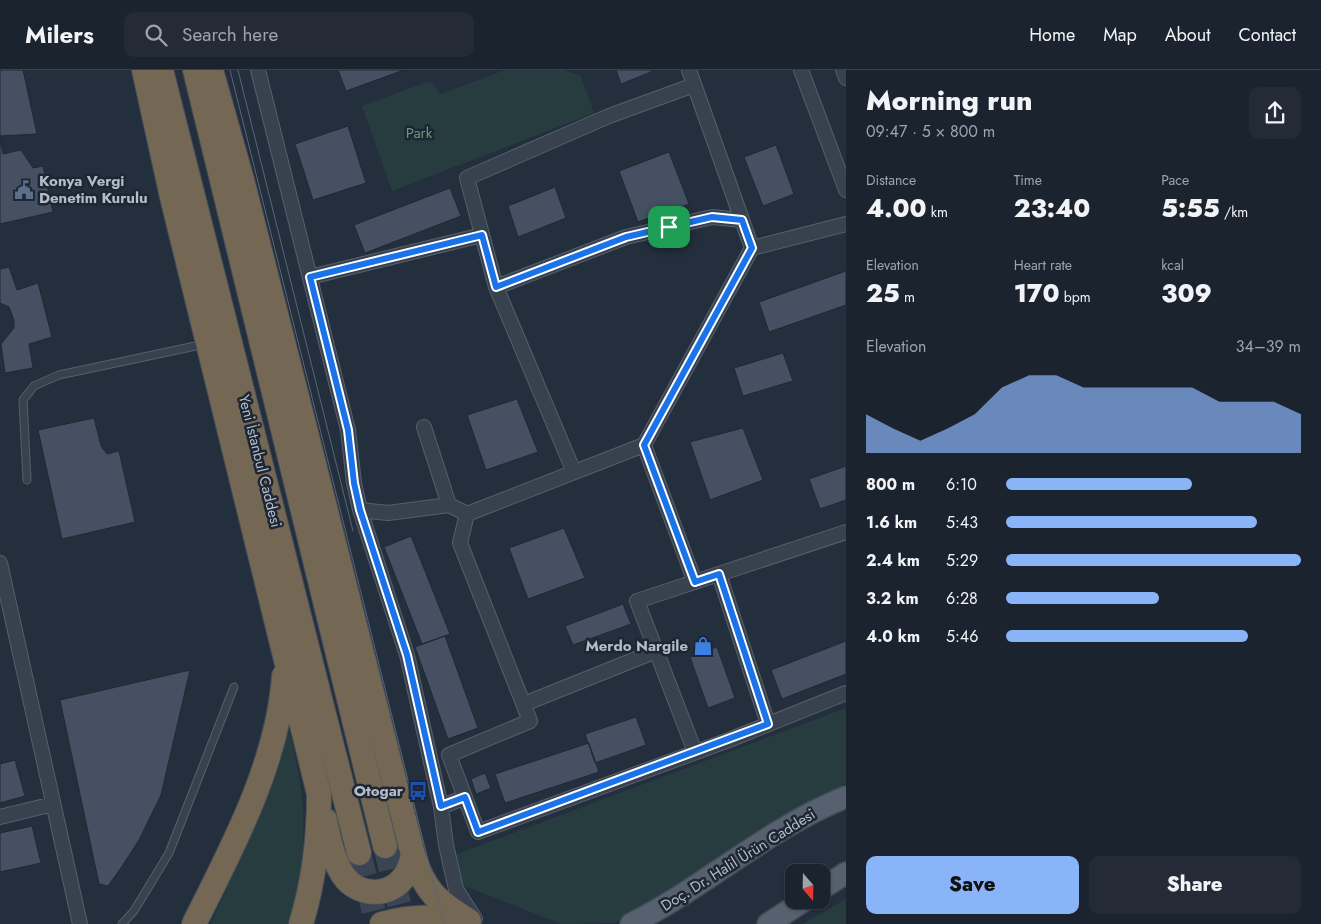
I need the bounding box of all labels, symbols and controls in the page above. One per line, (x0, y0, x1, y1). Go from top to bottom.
search box (124, 12, 474, 57)
text: Milers (25, 17, 94, 52)
icon: search (142, 21, 170, 49)
text: Search here (182, 21, 278, 48)
text: Home (1029, 22, 1075, 48)
text: Map (1103, 22, 1137, 48)
text: About (1165, 22, 1210, 48)
text: Contact (1238, 22, 1296, 48)
text: Morning run (866, 80, 1032, 121)
button: share (1249, 87, 1301, 139)
text: 09:47 · 5 × 800 m (866, 120, 995, 143)
park label: Park (406, 122, 433, 144)
place label: Konya Vergi Denetim Kurulu (39, 170, 148, 209)
text: Distance (866, 170, 916, 190)
text: Time (1014, 170, 1042, 190)
text: Pace (1161, 170, 1189, 190)
public building icon: Konya Vergi Denetim Kurulu (13, 179, 35, 201)
text: 4.00 (866, 190, 927, 226)
text: 23:40 (1014, 190, 1090, 226)
text: 5:55 (1161, 190, 1220, 226)
text: km (927, 202, 948, 222)
text: /km (1220, 202, 1248, 222)
pin (648, 206, 690, 248)
icon: arrive (655, 213, 683, 241)
text: Elevation (866, 255, 919, 275)
text: Heart rate (1014, 255, 1072, 275)
text: kcal (1161, 255, 1184, 275)
text: 25 (866, 275, 900, 311)
text: 170 (1014, 275, 1060, 311)
text: 309 (1161, 275, 1212, 311)
text: m (900, 287, 915, 307)
text: bpm (1060, 287, 1091, 307)
text: Elevation (866, 335, 926, 358)
text: 34–39 m (1236, 335, 1301, 358)
street label: Yeni İstanbul Caddesi (233, 392, 287, 530)
text: 800 m (866, 473, 915, 496)
text: 6:10 (946, 473, 977, 496)
text: 1.6 km (866, 511, 917, 534)
text: 5:43 (946, 511, 978, 534)
text: 2.4 km (866, 549, 920, 572)
text: 5:29 (946, 549, 978, 572)
text: 3.2 km (866, 587, 919, 610)
text: 6:28 (946, 587, 978, 610)
text: 4.0 km (866, 625, 920, 648)
text: 5:46 (946, 625, 978, 648)
place label: Merdo Nargile (585, 635, 688, 657)
shop icon: Merdo Nargile (692, 635, 714, 657)
place label: Otogar (354, 780, 404, 802)
bus stop icon: Otogar (407, 780, 429, 802)
street label: Doç. Dr. Halil Ürün Caddesi (657, 803, 819, 917)
button: Save (866, 856, 1079, 914)
button: Share (1089, 856, 1301, 914)
north arrow (785, 864, 830, 909)
map controls (785, 864, 830, 909)

